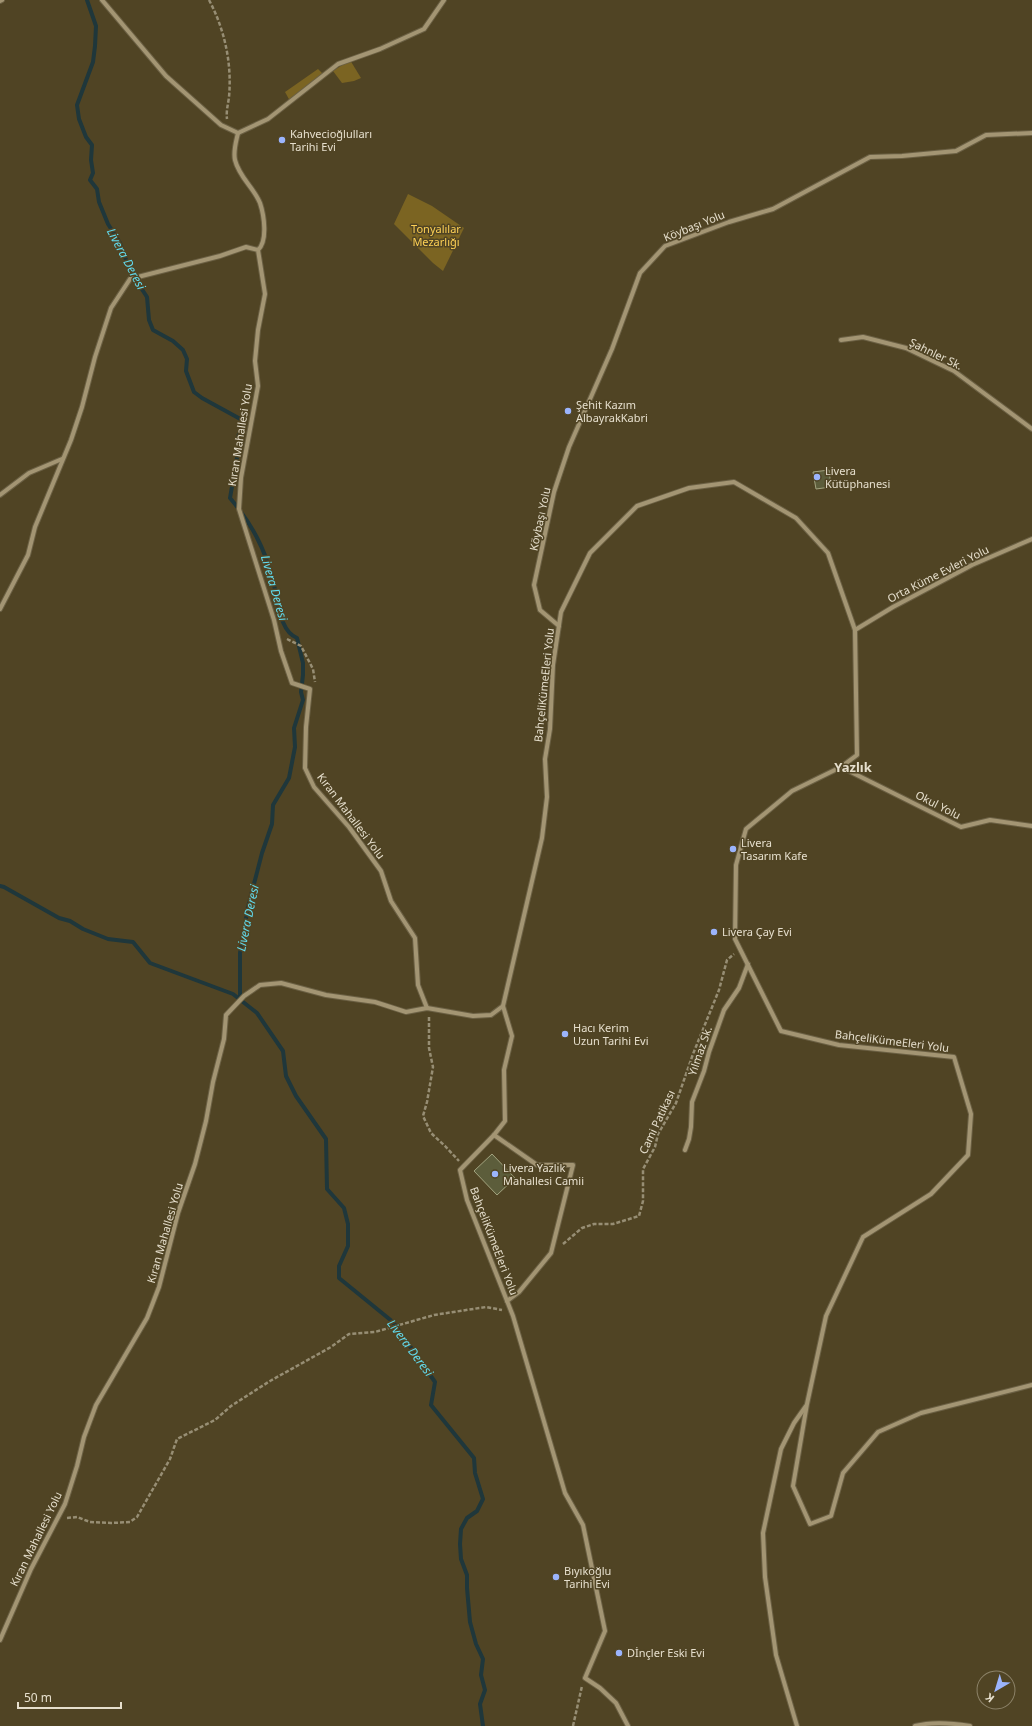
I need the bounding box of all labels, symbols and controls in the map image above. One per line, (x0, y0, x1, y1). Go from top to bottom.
place label: Kahvecioğlulları Tarihi Evi (290, 126, 372, 154)
marker: Kahvecioğlulları Tarihi Evi (277, 135, 287, 145)
street label: Köybaşı Yolu (661, 206, 727, 245)
park label: Tonyalılar Mezarlığı (411, 221, 461, 249)
water label: Livera Deresi (103, 225, 150, 293)
street label: Şahnler Sk. (907, 334, 965, 373)
street label: Kıran Mahallesi Yolu (224, 383, 255, 487)
place label: Şehit Kazım AlbayrakKabri (576, 397, 648, 425)
marker: Şehit Kazım AlbayrakKabri (563, 406, 573, 416)
place label: Livera Kütüphanesi (825, 463, 890, 491)
marker: Livera Kütüphanesi (812, 472, 822, 482)
street label: Köybaşı Yolu (525, 486, 554, 552)
street label: Orta Küme Evleri Yolu (884, 541, 991, 606)
water label: Livera Deresi (257, 553, 292, 624)
street label: BahçeliKümeEleri Yolu (530, 627, 557, 743)
district label: Yazlık (834, 758, 873, 776)
street label: Kıran Mahallesi Yolu (314, 770, 389, 862)
street label: Okul Yolu (913, 787, 963, 822)
place label: Livera Tasarım Kafe (741, 835, 807, 863)
marker: Livera Tasarım Kafe (728, 844, 738, 854)
water label: Livera Deresi (232, 882, 263, 953)
place label: Livera Çay Evi (722, 924, 792, 939)
marker: Livera Çay Evi (709, 927, 719, 937)
place label: Hacı Kerim Uzun Tarihi Evi (573, 1020, 649, 1048)
street label: Yılmaz Sk. (684, 1024, 715, 1078)
street label: BahçeliKümeEleri Yolu (834, 1026, 950, 1055)
marker: Hacı Kerim Uzun Tarihi Evi (560, 1029, 570, 1039)
street label: Cami Patikası (635, 1087, 678, 1156)
place label: Livera Yazlık Mahallesi Camii (503, 1160, 584, 1188)
marker: Livera Yazlık Mahallesi Camii (490, 1169, 500, 1179)
street label: Kıran Mahallesi Yolu (143, 1181, 186, 1285)
street label: BahçeliKümeEleri Yolu (467, 1185, 522, 1297)
water label: Livera Deresi (383, 1316, 438, 1381)
street label: Kıran Mahallesi Yolu (6, 1489, 65, 1589)
place label: Bıyıkoğlu Tarihi Evi (564, 1563, 611, 1591)
marker: Bıyıkoğlu Tarihi Evi (551, 1572, 561, 1582)
place label: Dİnçler Eski Evi (627, 1645, 705, 1660)
marker: Dİnçler Eski Evi (614, 1648, 624, 1658)
north arrow (976, 1670, 1016, 1710)
scale bar (18, 1684, 121, 1710)
text: 50 m (24, 1689, 52, 1706)
text: K (981, 1690, 997, 1706)

